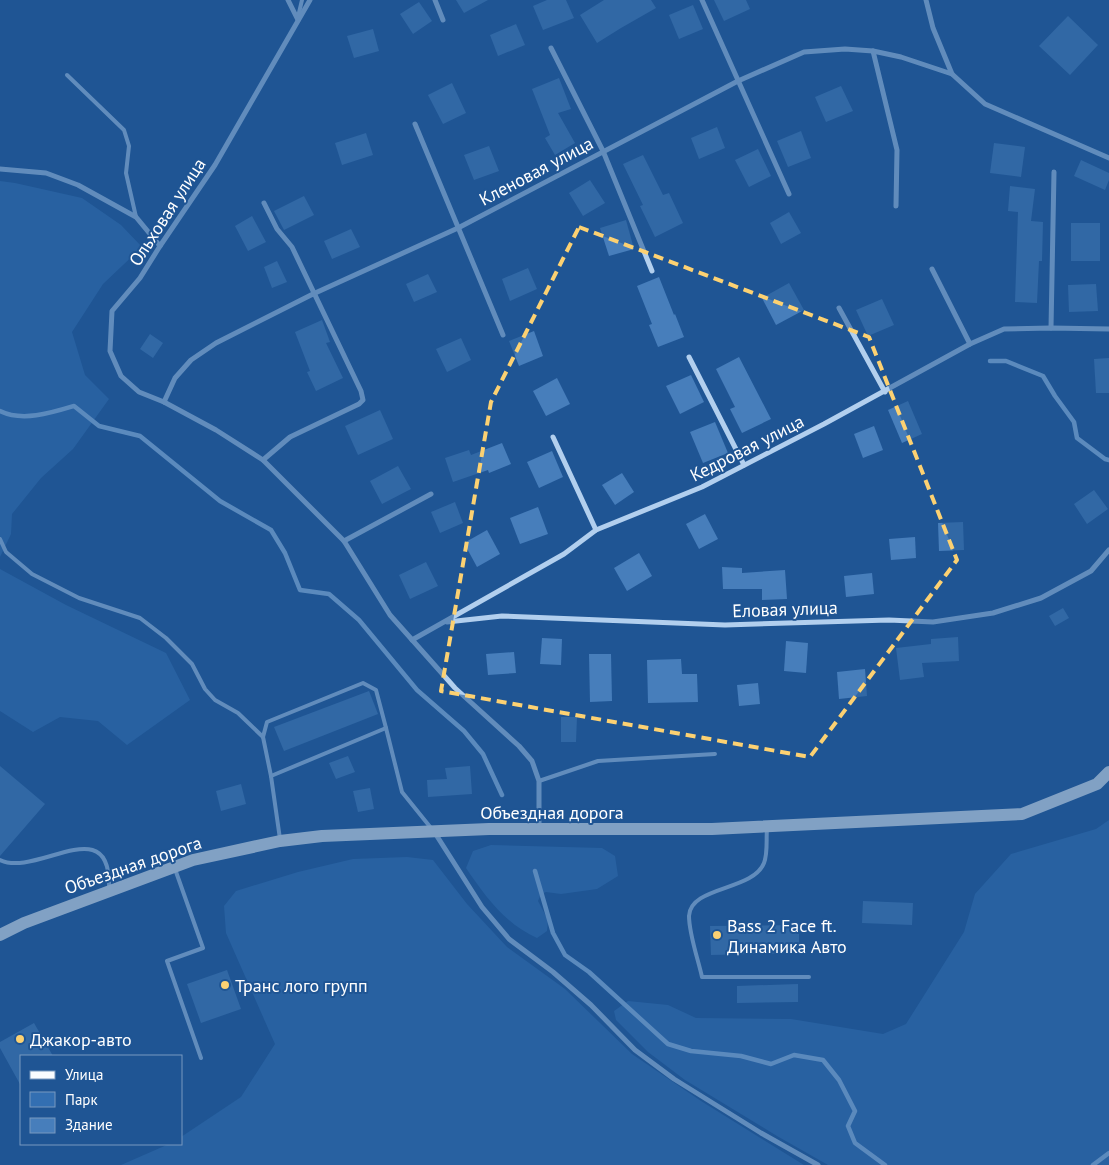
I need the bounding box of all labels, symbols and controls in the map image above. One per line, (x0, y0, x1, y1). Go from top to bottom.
street label: Кленовая улица (475, 131, 597, 211)
street label: Ольховая улица (124, 154, 210, 270)
street label: Кедровая улица (686, 409, 808, 487)
street label: Еловая улица (732, 596, 838, 622)
street label: Объездная дорога (480, 801, 624, 824)
street label: Объездная дорога (61, 831, 205, 899)
place label: Bass 2 Face ft. Динамика Авто (727, 914, 847, 958)
marker: Bass 2 Face ft. Динамика Авто (711, 929, 723, 941)
place label: Транс лого групп (235, 974, 368, 997)
marker: Транс лого групп (219, 979, 231, 991)
place label: Джакор-авто (30, 1028, 132, 1051)
marker: Джакор-авто (14, 1033, 26, 1045)
legend (20, 1055, 182, 1145)
text: Улица (65, 1065, 103, 1084)
text: Парк (65, 1090, 98, 1109)
text: Здание (65, 1115, 113, 1134)

